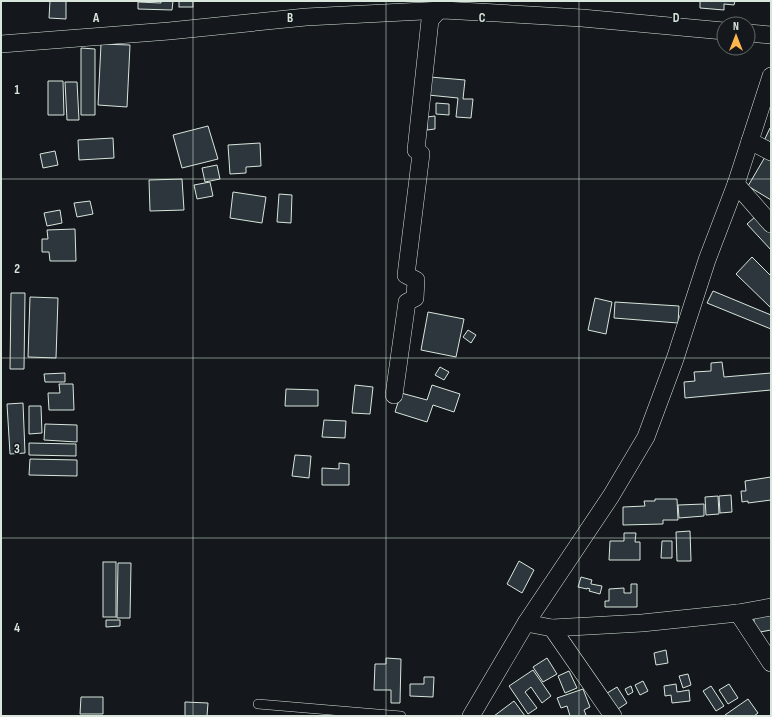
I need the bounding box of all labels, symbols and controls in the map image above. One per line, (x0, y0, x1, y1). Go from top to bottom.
text: A (92, 10, 100, 26)
text: B (287, 10, 293, 26)
text: C (479, 10, 486, 26)
text: D (673, 10, 680, 26)
north arrow (716, 16, 756, 56)
text: N (733, 20, 739, 33)
text: 1 (14, 82, 20, 98)
text: 2 (14, 261, 20, 277)
text: 3 (14, 441, 20, 457)
text: 4 (14, 620, 20, 636)

